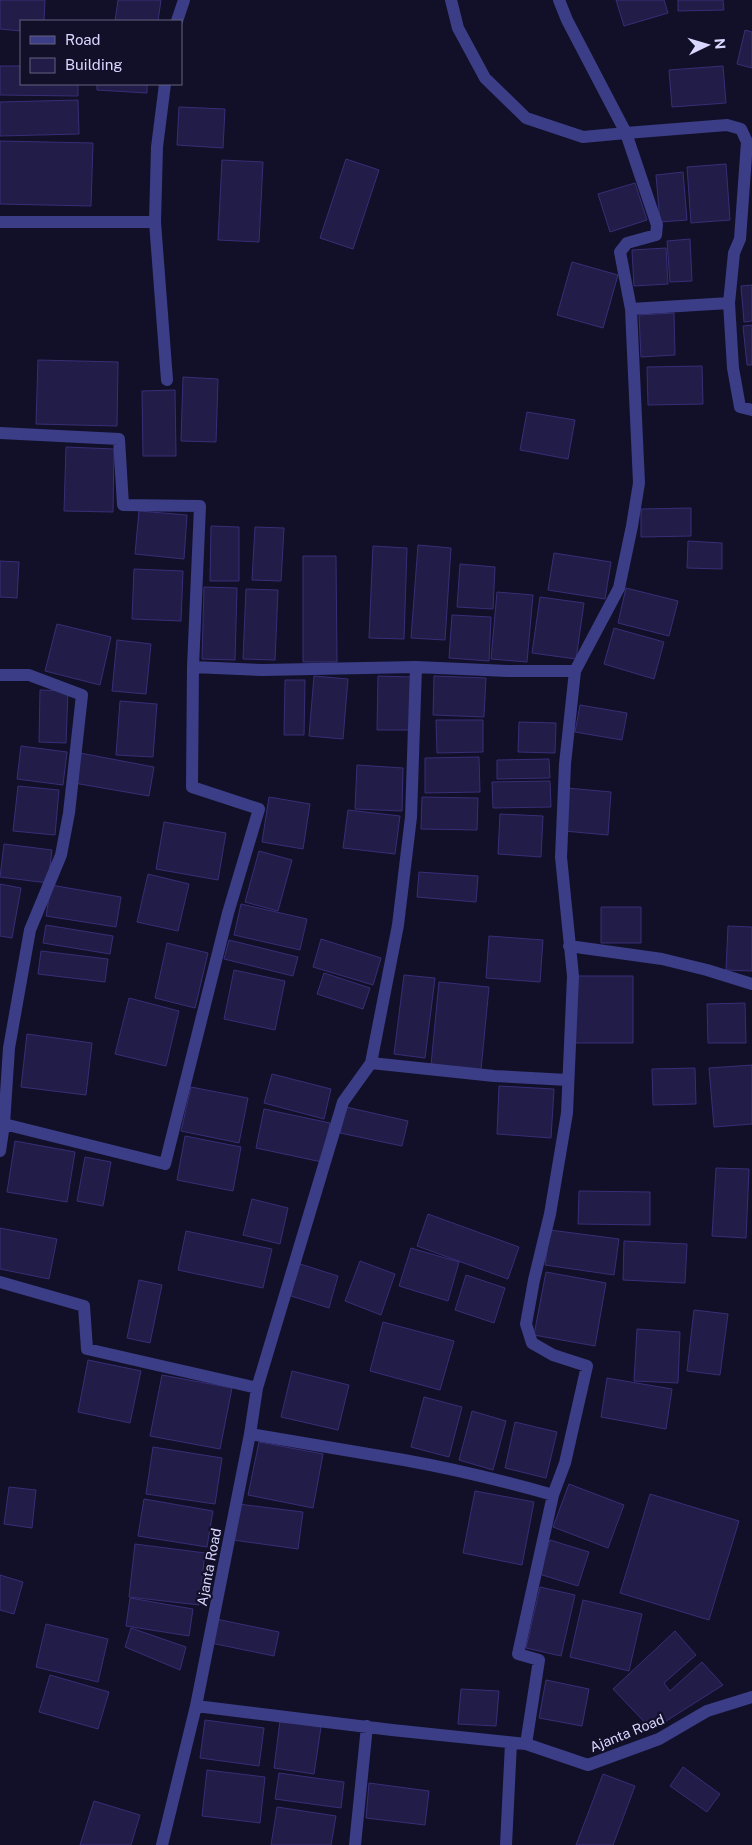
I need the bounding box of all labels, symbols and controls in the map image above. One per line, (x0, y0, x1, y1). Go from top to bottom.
legend (20, 20, 182, 85)
north arrow (682, 20, 732, 70)
text: Road (65, 31, 101, 48)
text: N (712, 38, 728, 50)
text: Building (65, 56, 123, 73)
street label: Ajanta Road (194, 1527, 224, 1607)
street label: Ajanta Road (587, 1711, 667, 1755)

